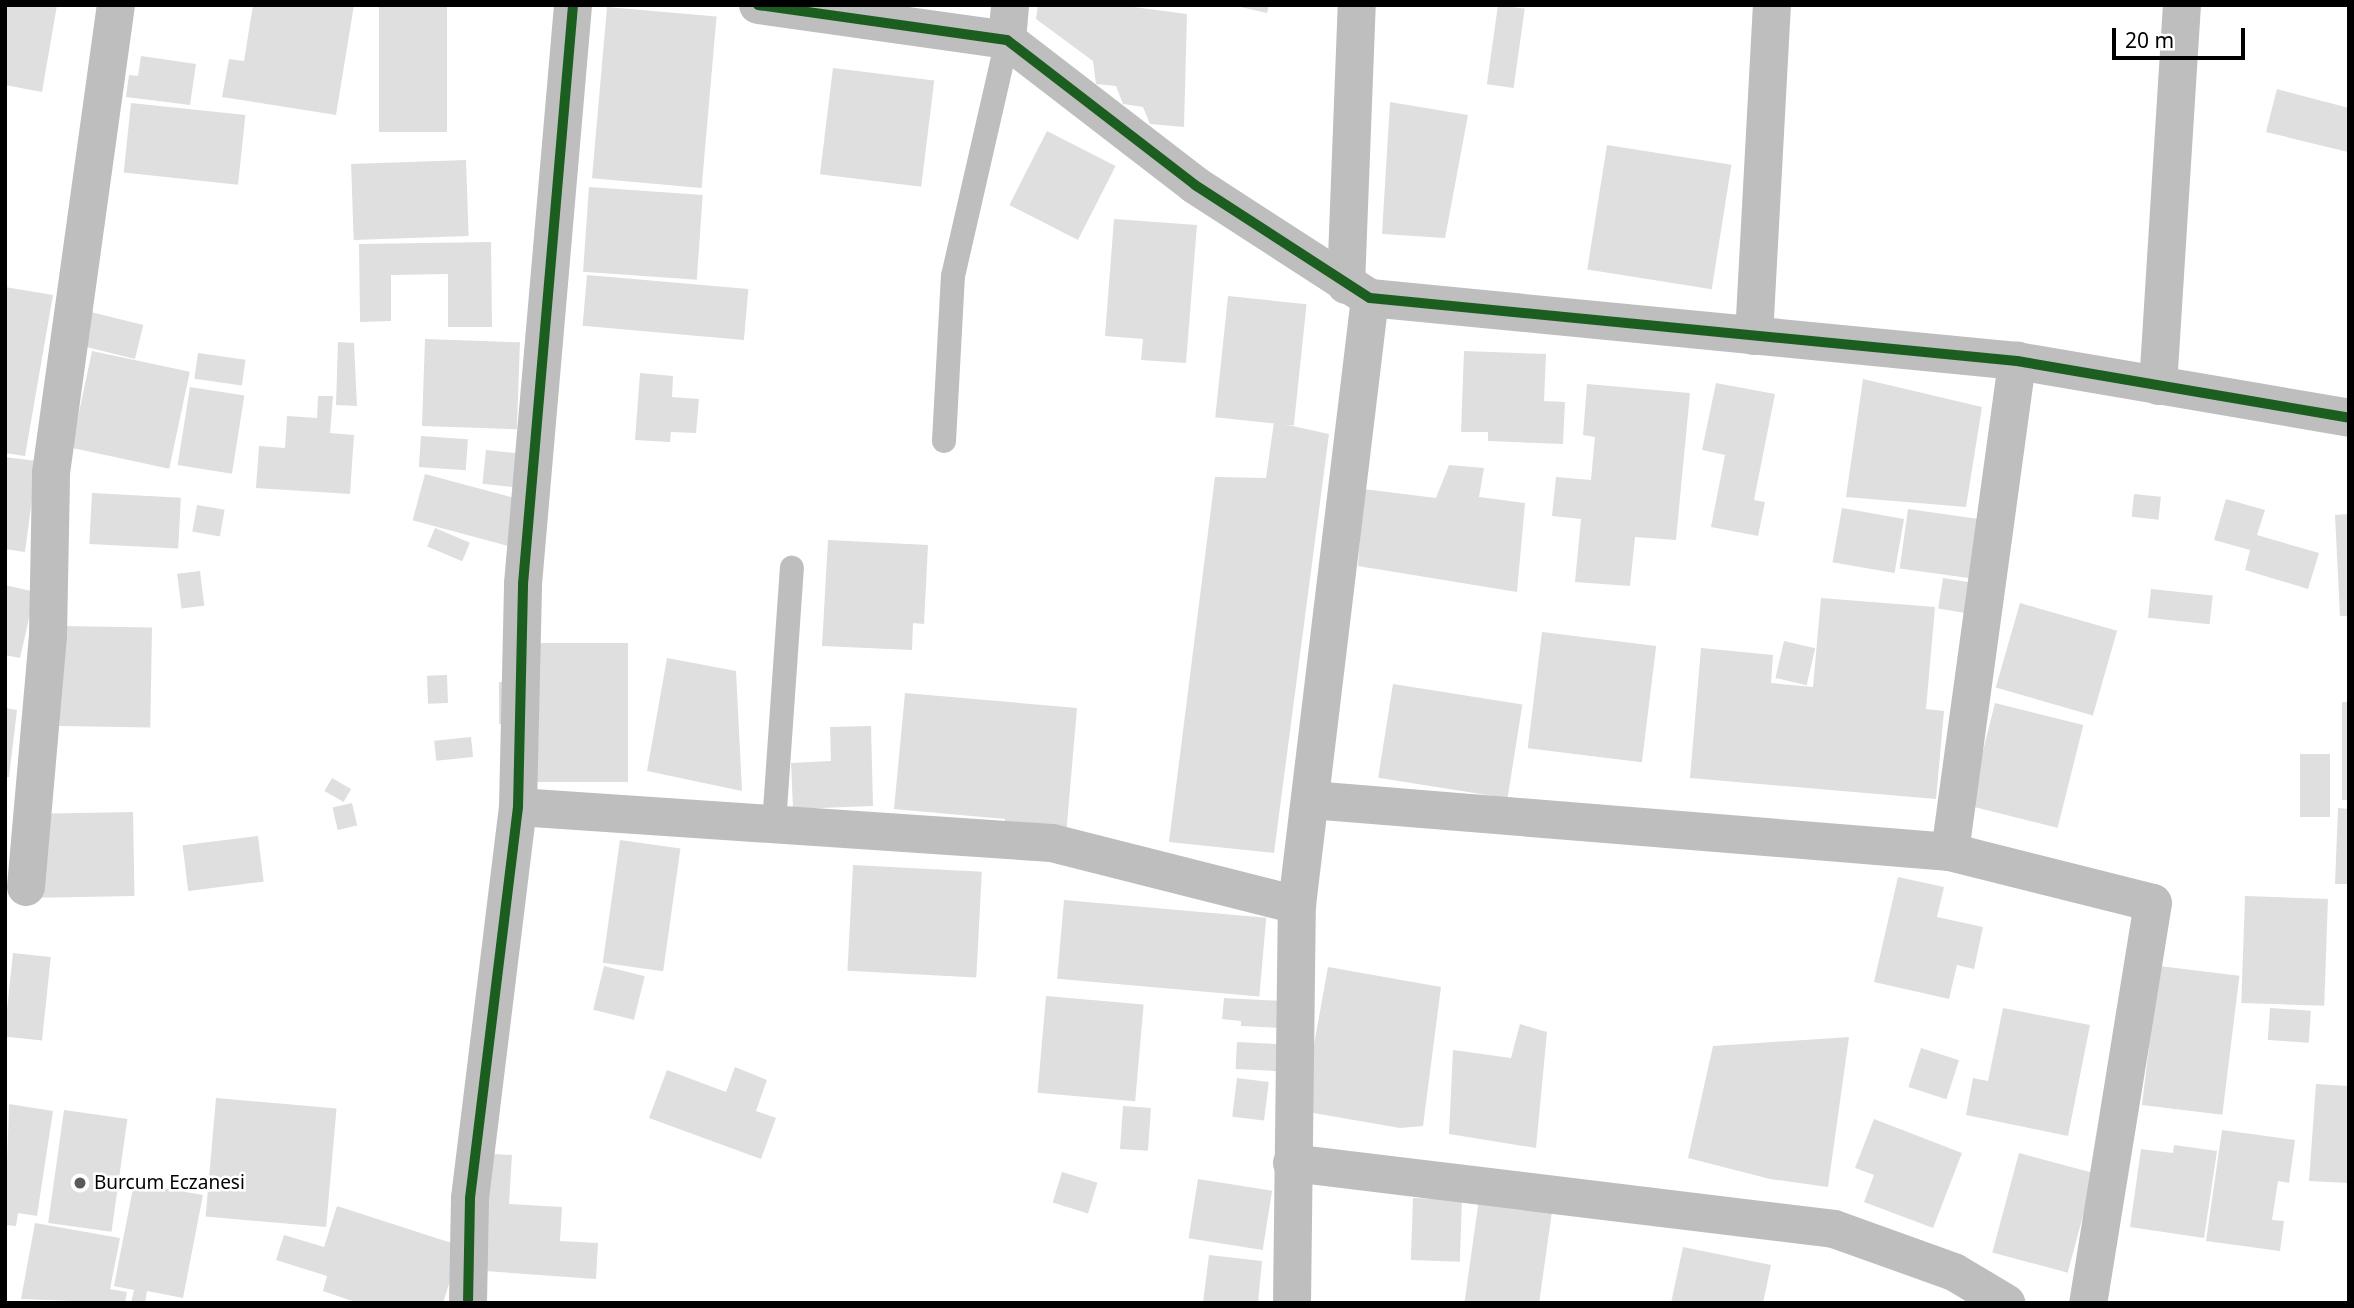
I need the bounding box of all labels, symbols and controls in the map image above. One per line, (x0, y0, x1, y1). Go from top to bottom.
scale bar (2116, 14, 2249, 58)
text: 20 m (2125, 26, 2174, 54)
place label: Burcum Eczanesi (94, 1172, 245, 1194)
marker: Burcum Eczanesi (72, 1175, 88, 1191)

